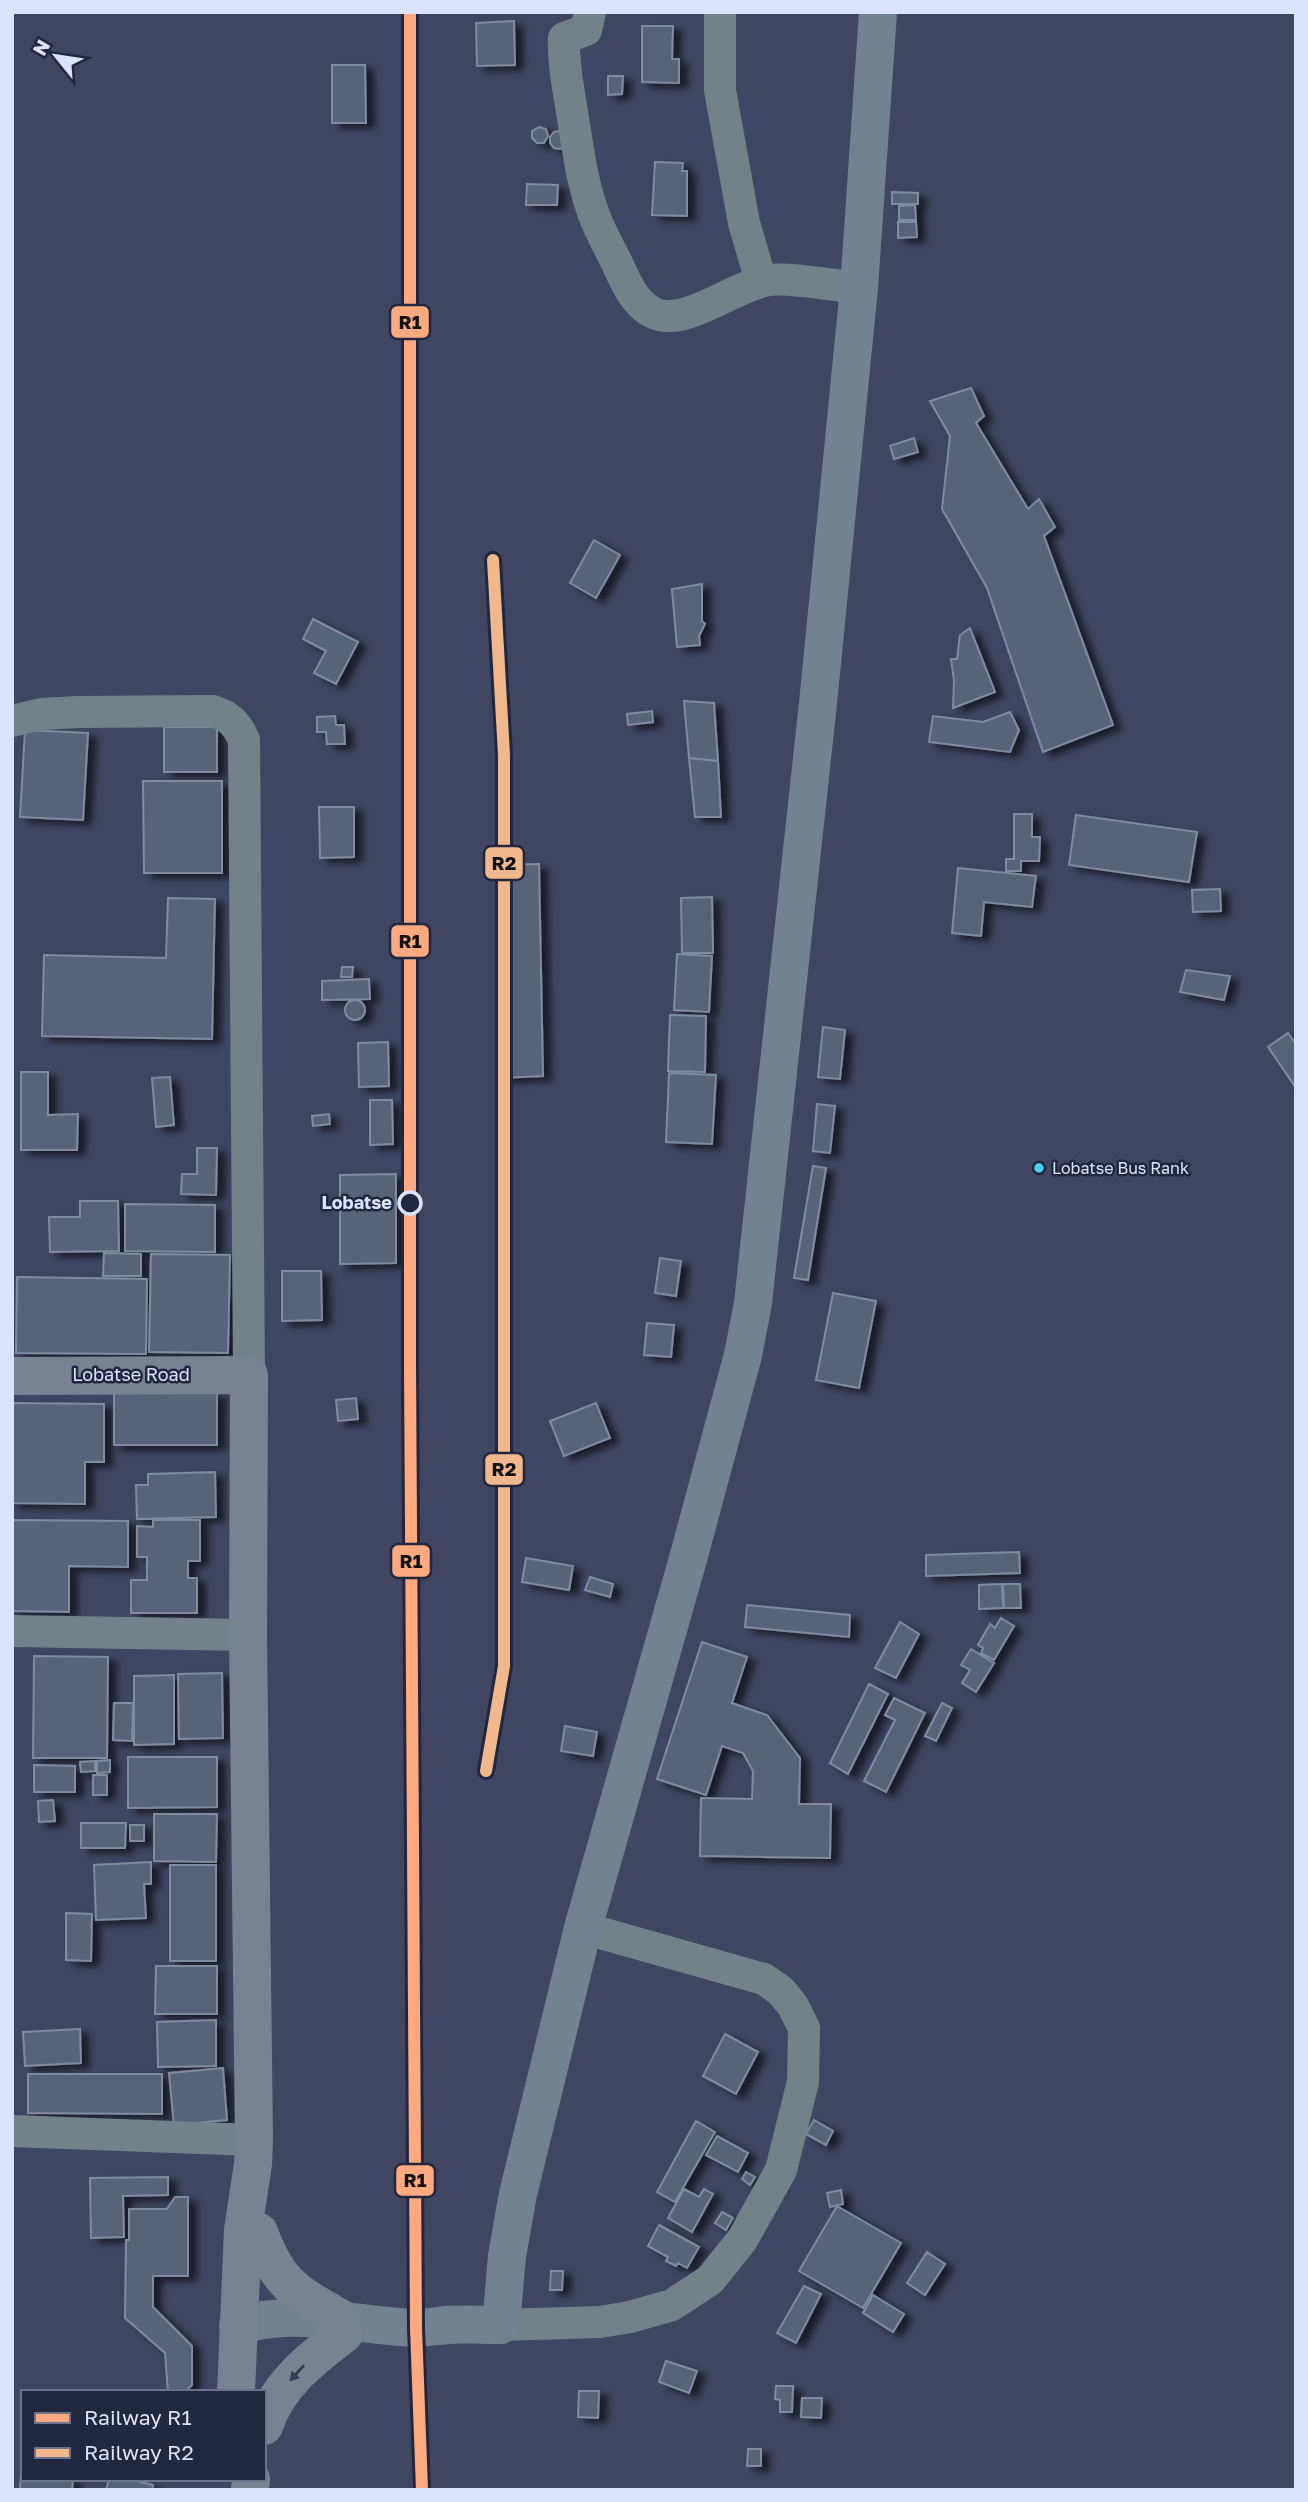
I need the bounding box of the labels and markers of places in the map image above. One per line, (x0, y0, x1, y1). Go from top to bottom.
place label: Lobatse Bus Rank (1052, 1158, 1189, 1178)
marker: Lobatse Bus Rank (1032, 1161, 1046, 1175)
place label: Lobatse (322, 1191, 392, 1213)
marker: Lobatse (398, 1191, 422, 1215)

